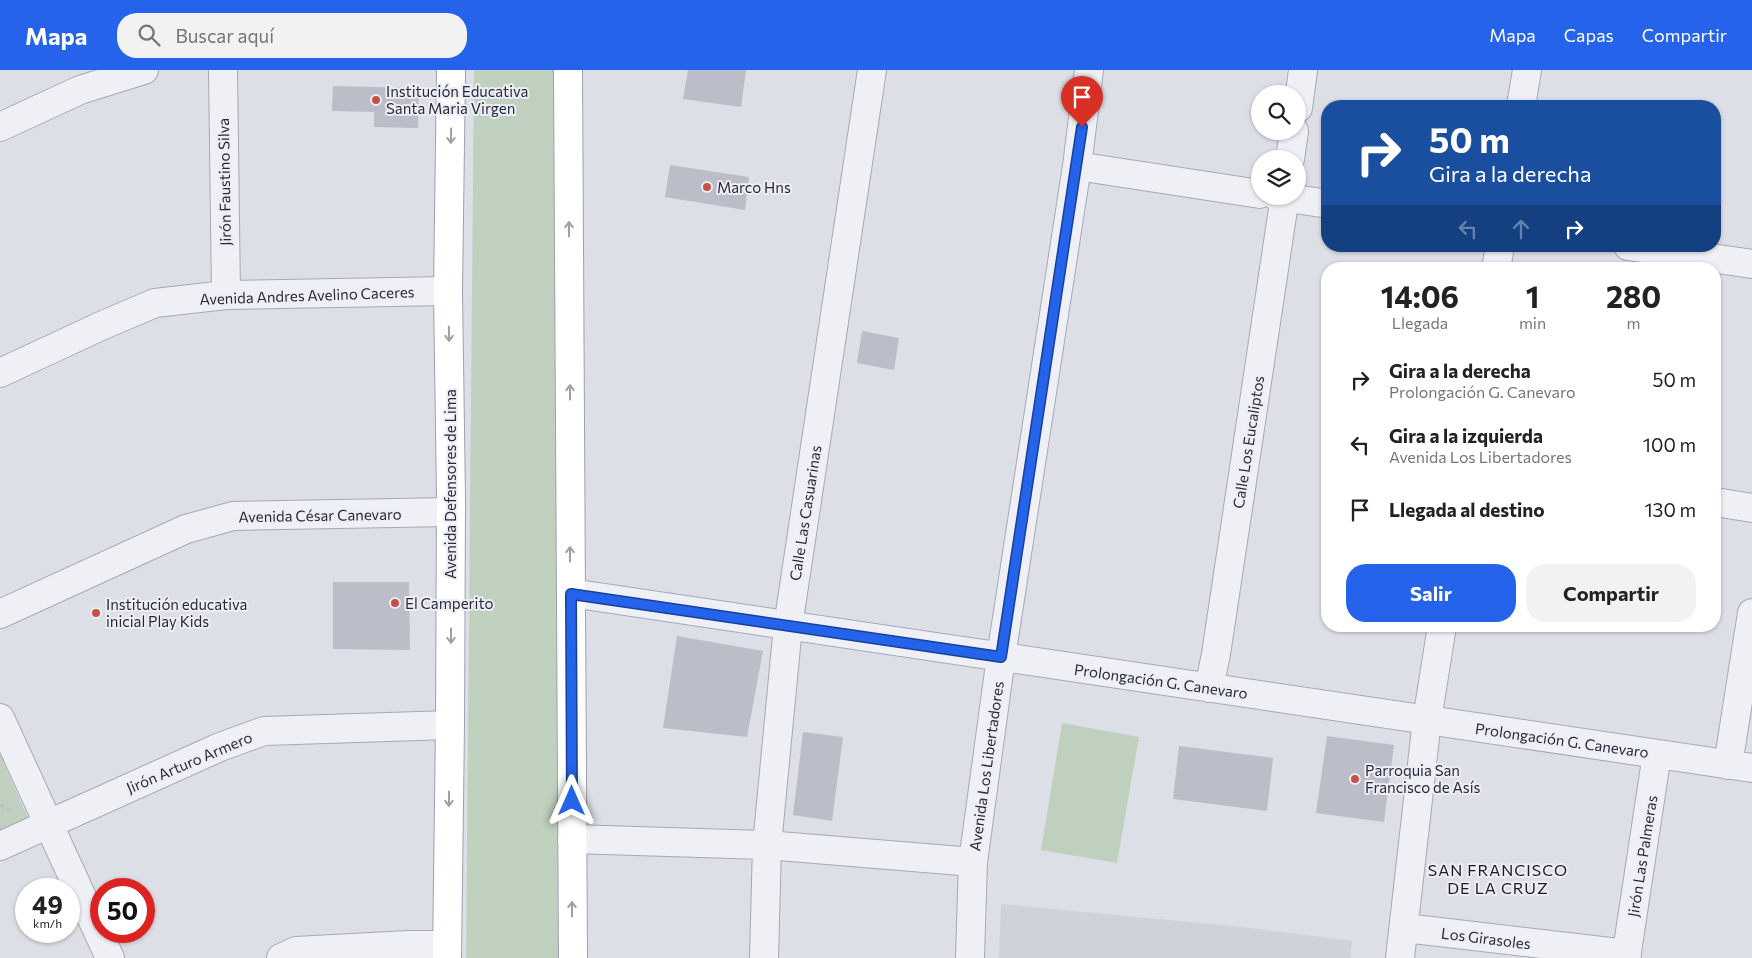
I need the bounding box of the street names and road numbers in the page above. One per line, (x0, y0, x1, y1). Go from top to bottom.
street label: Jirón Faustino Silva (214, 118, 234, 246)
street label: Avenida Andres Avelino Caceres (199, 282, 415, 308)
street label: Calle Los Eucaliptos (1229, 374, 1267, 510)
street label: Avenida Defensores de Lima (441, 389, 459, 579)
street label: Calle Las Casuarinas (785, 444, 825, 582)
street label: Avenida César Canevaro (238, 505, 402, 525)
street label: Prolongación G. Canevaro (1073, 660, 1249, 702)
street label: Avenida Los Libertadores (965, 680, 1007, 852)
street label: Prolongación G. Canevaro (1474, 719, 1650, 761)
street label: Jirón Arturo Armero (123, 727, 255, 797)
street label: Jirón Las Palmeras (1623, 794, 1661, 918)
street label: Los Girasoles (1440, 924, 1532, 952)

